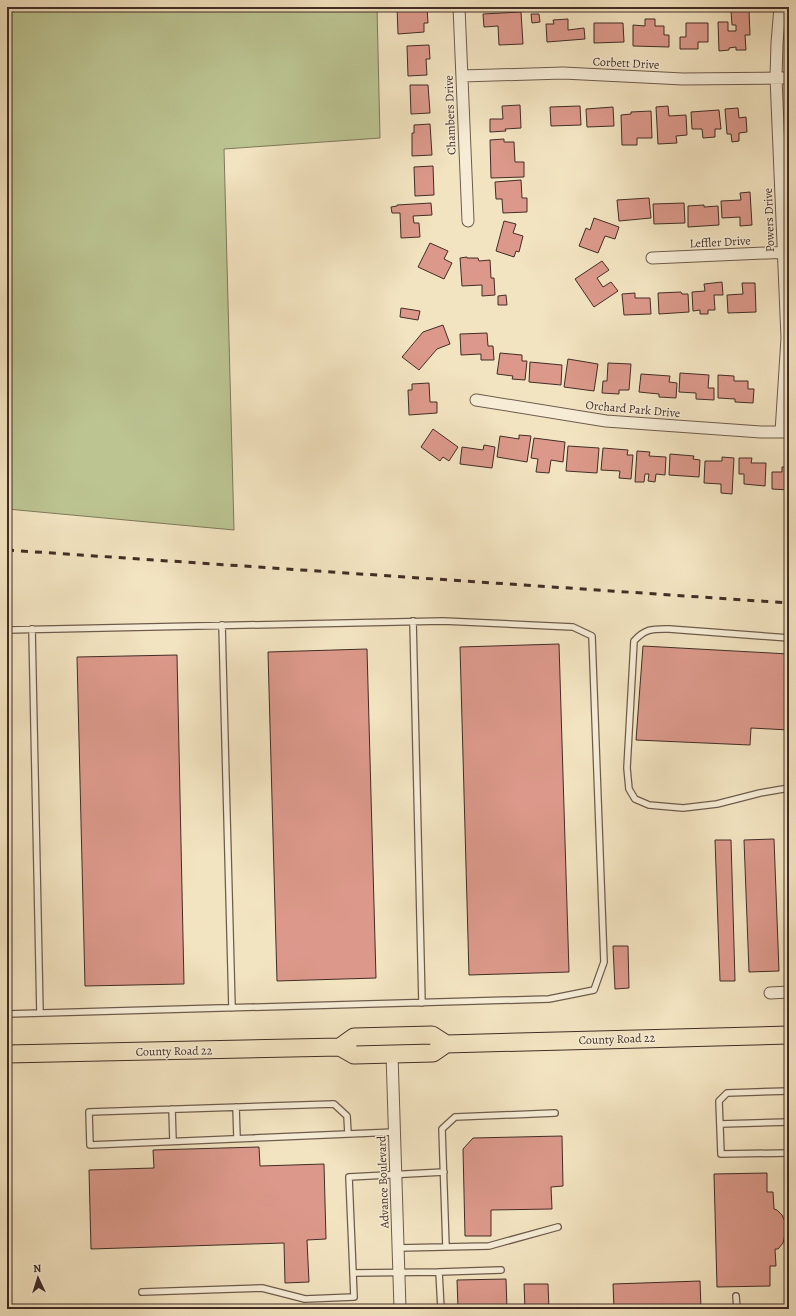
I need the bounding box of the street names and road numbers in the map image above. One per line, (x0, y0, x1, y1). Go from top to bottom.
street label: Corbett Drive (592, 53, 660, 73)
street label: Chambers Drive (441, 75, 459, 155)
street label: Powers Drive (760, 188, 778, 252)
street label: Leffler Drive (689, 232, 751, 252)
street label: Orchard Park Drive (585, 397, 681, 421)
street label: County Road 22 (578, 1030, 656, 1048)
street label: County Road 22 (135, 1042, 213, 1060)
street label: Advance Boulevard (373, 1135, 393, 1230)

